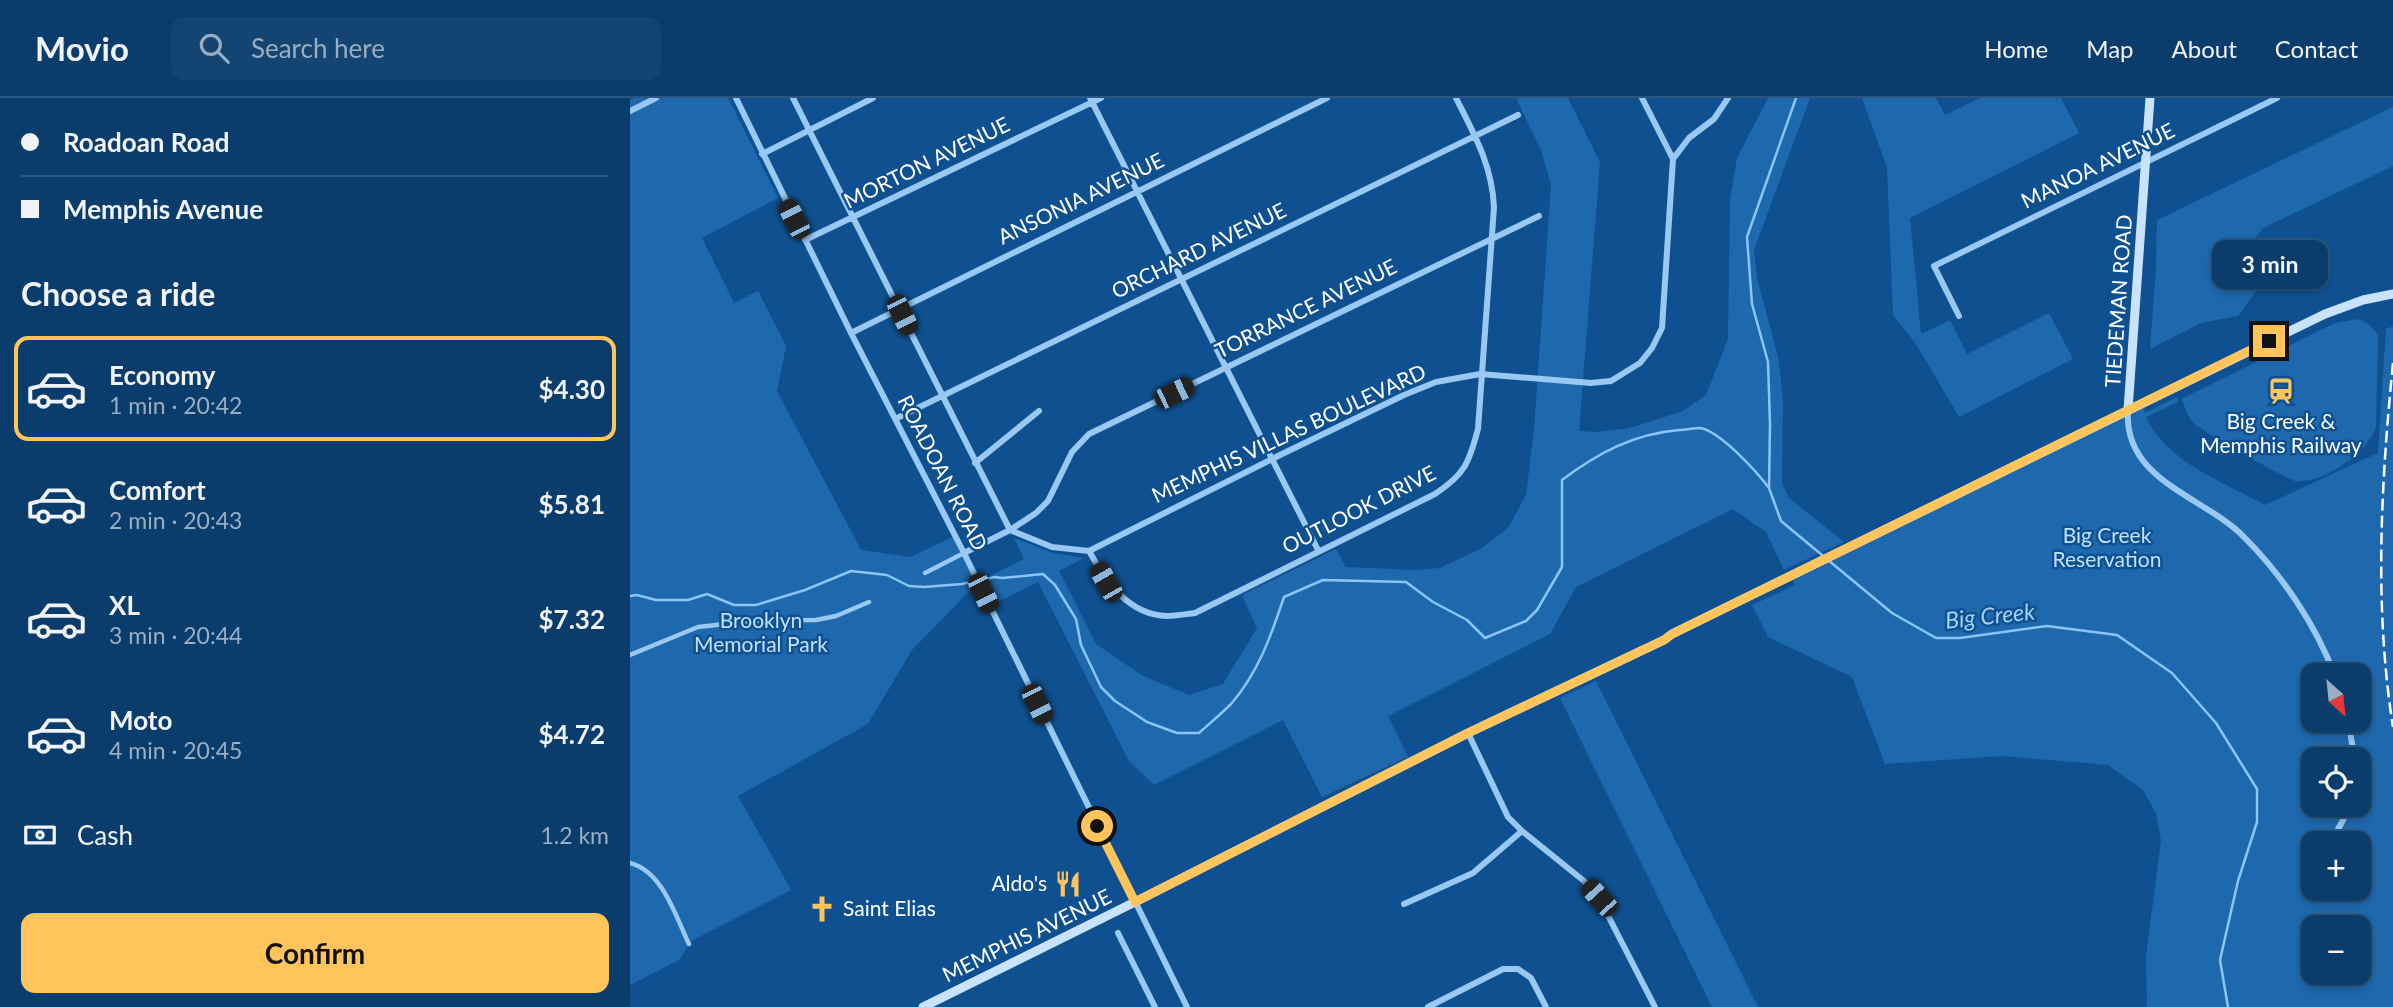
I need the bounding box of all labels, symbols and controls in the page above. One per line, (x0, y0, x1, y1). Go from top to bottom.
search box (171, 17, 661, 80)
text: Movio (35, 28, 129, 68)
icon: search (195, 29, 233, 67)
text: Search here (251, 32, 385, 64)
text: Home (1984, 34, 2048, 63)
text: Map (2086, 34, 2134, 63)
text: About (2172, 34, 2237, 63)
text: Contact (2275, 34, 2358, 63)
street label: MORTON AVENUE (839, 111, 1013, 213)
street label: MANOA AVENUE (2017, 117, 2178, 213)
text: Roadoan Road (63, 126, 230, 158)
street label: ANSONIA AVENUE (993, 147, 1167, 249)
text: Memphis Avenue (63, 193, 263, 225)
car (776, 196, 813, 242)
street label: ORCHARD AVENUE (1107, 197, 1290, 303)
street label: TIEDEMAN ROAD (2099, 214, 2136, 388)
callout: 3 min (2211, 240, 2327, 288)
text: 3 min (2241, 250, 2299, 278)
street label: TORRANCE AVENUE (1210, 253, 1400, 362)
text: Choose a ride (21, 274, 215, 313)
car (884, 292, 921, 338)
route end (2253, 325, 2285, 357)
icon: car (25, 357, 88, 420)
street label: MEMPHIS VILLAS BOULEVARD (1147, 358, 1429, 507)
text: Economy (109, 359, 215, 391)
text: $4.30 (539, 373, 605, 405)
car (1151, 374, 1198, 412)
station icon: Big Creek & Memphis Railway (2266, 376, 2296, 406)
street label: ROADOAN ROAD (893, 390, 993, 554)
text: 1 min · 20:42 (109, 391, 242, 419)
place label: Big Creek & Memphis Railway (2200, 408, 2362, 457)
street label: OUTLOOK DRIVE (1277, 459, 1439, 558)
icon: car (25, 472, 88, 535)
text: Comfort (109, 474, 206, 506)
text: $5.81 (539, 488, 605, 520)
text: 2 min · 20:43 (109, 506, 242, 534)
park label: Big Creek Reservation (2053, 522, 2161, 571)
car (1087, 559, 1126, 605)
car (965, 570, 1002, 616)
icon: car (25, 587, 88, 650)
text: XL (109, 589, 140, 621)
water label: Big Creek (1944, 596, 2037, 634)
text: $7.32 (539, 603, 605, 635)
park label: Brooklyn Memorial Park (694, 607, 828, 656)
text: 3 min · 20:44 (109, 621, 242, 649)
north arrow (2301, 663, 2371, 733)
map controls (2301, 663, 2371, 985)
car (1019, 681, 1056, 727)
icon: car (25, 702, 88, 765)
text: Moto (109, 704, 172, 736)
text: $4.72 (539, 718, 605, 750)
text: 4 min · 20:45 (109, 736, 242, 764)
button: locate (2301, 747, 2371, 817)
route start (1081, 810, 1113, 842)
icon: cash (21, 816, 59, 854)
text: Cash (77, 819, 133, 851)
text: 1.2 km (540, 821, 609, 849)
button: + (2301, 831, 2371, 901)
restaurant icon: Aldo's (1053, 869, 1083, 899)
place label: Aldo's (991, 870, 1047, 895)
car (1578, 875, 1621, 921)
street label: MEMPHIS AVENUE (938, 883, 1115, 986)
church icon: Saint Elias (807, 894, 837, 924)
place label: Saint Elias (843, 895, 936, 920)
button: Confirm (21, 913, 609, 993)
button: − (2301, 915, 2371, 985)

